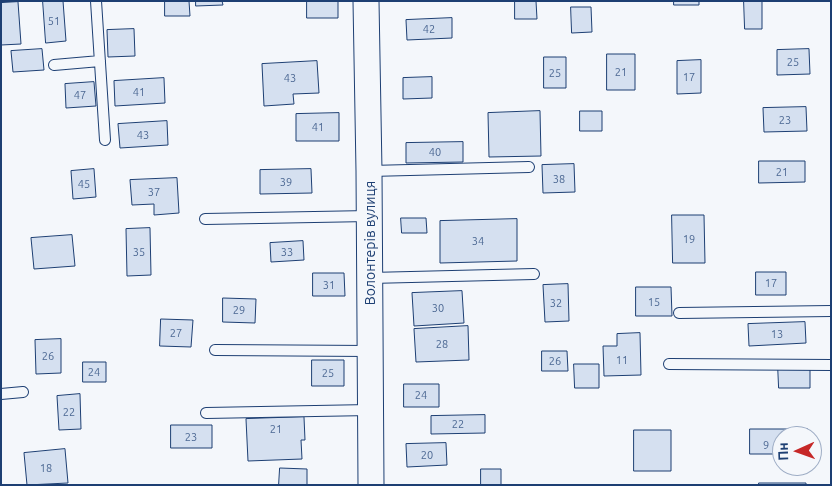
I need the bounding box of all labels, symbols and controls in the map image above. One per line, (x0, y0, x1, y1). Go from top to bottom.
house number: 51 (48, 14, 60, 28)
house number: 42 (423, 22, 435, 36)
house number: 25 (787, 55, 799, 69)
house number: 21 (615, 65, 627, 79)
house number: 25 (549, 66, 561, 80)
house number: 17 (683, 70, 695, 84)
house number: 43 (284, 71, 296, 85)
house number: 41 (133, 85, 145, 99)
house number: 47 (74, 88, 86, 102)
house number: 23 (779, 113, 791, 127)
house number: 41 (312, 120, 324, 134)
house number: 43 (137, 128, 149, 142)
house number: 40 (429, 145, 441, 159)
house number: 21 (776, 165, 788, 179)
house number: 38 (553, 172, 565, 186)
house number: 39 (280, 175, 292, 189)
house number: 45 (78, 177, 90, 191)
street label: Волонтерів вулиця (362, 181, 378, 305)
house number: 37 (148, 185, 160, 199)
house number: 19 (683, 232, 695, 246)
house number: 34 (472, 234, 484, 248)
house number: 35 (133, 245, 145, 259)
house number: 33 (281, 245, 293, 259)
house number: 17 (765, 276, 777, 290)
house number: 31 (323, 278, 335, 292)
house number: 15 (648, 295, 660, 309)
house number: 32 (550, 296, 562, 310)
house number: 30 (432, 301, 444, 315)
house number: 29 (233, 303, 245, 317)
house number: 27 (170, 326, 182, 340)
house number: 13 (771, 327, 783, 341)
house number: 28 (436, 337, 448, 351)
house number: 26 (42, 349, 54, 363)
house number: 11 (616, 353, 628, 367)
house number: 26 (549, 354, 561, 368)
house number: 24 (88, 365, 100, 379)
house number: 25 (322, 366, 334, 380)
house number: 24 (415, 388, 427, 402)
house number: 22 (63, 405, 75, 419)
house number: 22 (452, 417, 464, 431)
house number: 21 (270, 422, 282, 436)
north arrow (772, 426, 822, 476)
house number: 23 (185, 430, 197, 444)
house number: 9 (763, 438, 769, 452)
text: Пн (775, 442, 791, 461)
house number: 20 (421, 448, 433, 462)
house number: 18 (40, 461, 52, 475)

